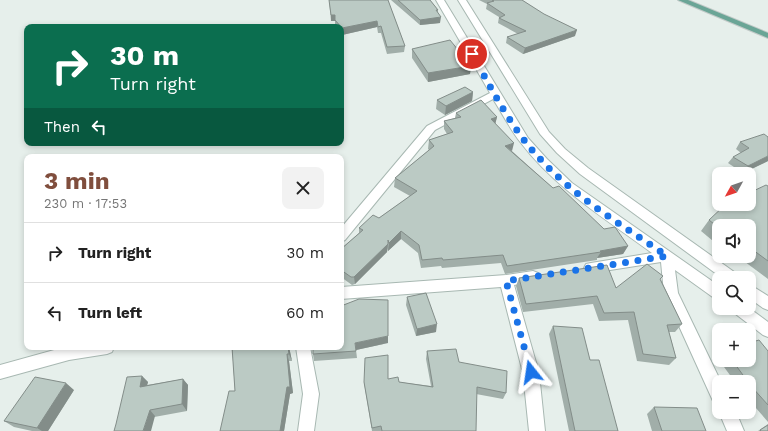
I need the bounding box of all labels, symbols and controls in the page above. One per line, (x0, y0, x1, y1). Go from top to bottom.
pin (455, 37, 489, 71)
text: 30 m (110, 39, 179, 72)
icon: right (44, 40, 96, 92)
icon: arrive (461, 43, 483, 65)
text: Turn right (110, 73, 196, 94)
icon: left (88, 116, 110, 138)
text: Then (44, 118, 80, 136)
text: 3 min (44, 167, 110, 195)
button: close (282, 167, 324, 209)
north arrow (712, 167, 756, 211)
map controls (712, 167, 756, 419)
text: 230 m · 17:53 (44, 196, 127, 211)
button: sound (712, 219, 756, 263)
icon: right (44, 242, 66, 264)
text: Turn right (78, 244, 151, 262)
text: 30 m (287, 244, 324, 262)
button: search (712, 271, 756, 315)
icon: left (44, 302, 66, 324)
text: Turn left (78, 304, 142, 322)
text: 60 m (286, 304, 324, 322)
button: + (712, 323, 756, 367)
position arrow (510, 351, 552, 393)
button: − (712, 375, 756, 419)

